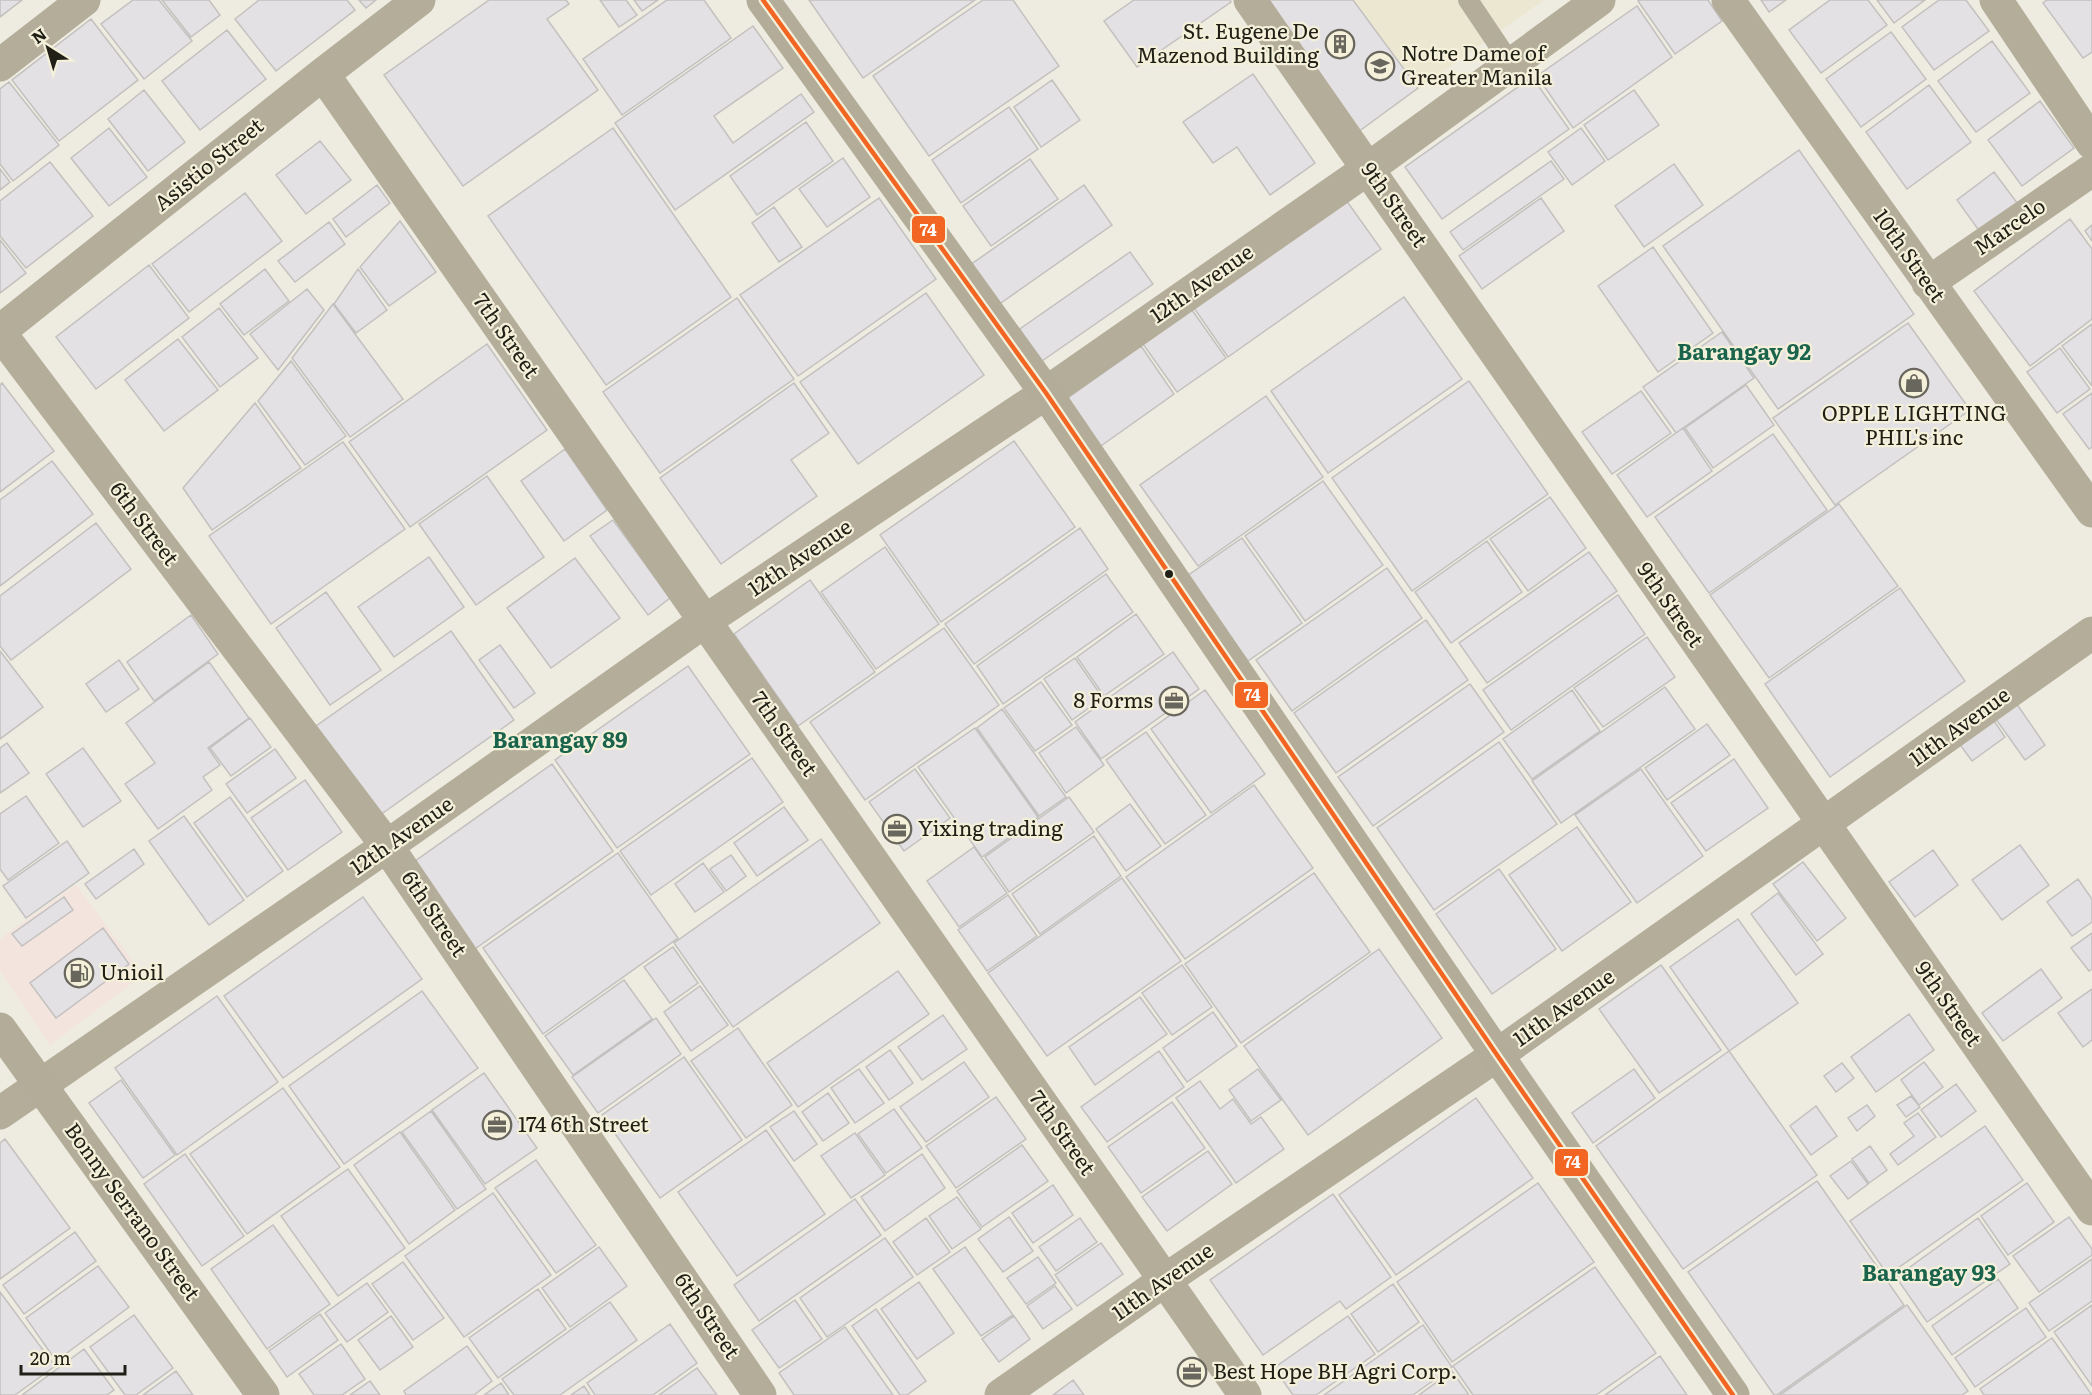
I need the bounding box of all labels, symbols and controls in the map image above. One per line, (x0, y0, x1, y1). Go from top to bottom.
place label: St. Eugene De Mazenod Building (1137, 14, 1319, 69)
north arrow (18, 18, 78, 78)
text: N (26, 22, 51, 49)
building icon: St. Eugene De Mazenod Building (1324, 28, 1356, 60)
place label: Notre Dame of Greater Manila (1401, 36, 1553, 91)
school or university icon: Notre Dame of Greater Manila (1364, 50, 1396, 82)
street label: Asistio Street (146, 109, 269, 217)
street label: 9th Street (1355, 155, 1437, 253)
street label: Marcelo (1966, 189, 2051, 261)
street label: 10th Street (1868, 202, 1955, 308)
line badge: 74 (911, 215, 946, 244)
text: 74 (919, 217, 937, 241)
street label: 12th Avenue (1143, 235, 1258, 329)
street label: 7th Street (467, 286, 549, 384)
district label: Barangay 92 (1677, 334, 1811, 367)
shop icon: OPPLE LIGHTING PHIL's inc (1898, 367, 1930, 399)
place label: OPPLE LIGHTING PHIL's inc (1822, 396, 2007, 451)
street label: 6th Street (104, 474, 188, 571)
street label: 12th Avenue (740, 510, 857, 602)
street label: 9th Street (1631, 555, 1713, 653)
unlabelled marker (1163, 568, 1175, 580)
street label: 11th Avenue (1902, 678, 2015, 772)
line badge: 74 (1234, 681, 1269, 709)
text: 74 (1243, 682, 1261, 706)
place label: 8 Forms (1073, 683, 1153, 714)
street label: 7th Street (745, 684, 827, 782)
office icon: 8 Forms (1158, 685, 1190, 717)
district label: Barangay 89 (492, 722, 628, 755)
street label: 12th Avenue (343, 787, 458, 881)
place label: Yixing trading (918, 811, 1063, 842)
office icon: Yixing trading (881, 813, 913, 845)
street label: 6th Street (396, 863, 477, 962)
street label: 9th Street (1909, 954, 1991, 1052)
place label: Unioil (100, 955, 164, 986)
fuel station icon: Unioil (63, 957, 95, 989)
street label: 11th Avenue (1506, 960, 1620, 1052)
street label: 7th Street (1023, 1083, 1105, 1181)
place label: 174 6th Street (518, 1107, 649, 1138)
office icon: 174 6th Street (481, 1109, 513, 1141)
street label: Bonny Serrano Street (59, 1115, 210, 1306)
line badge: 74 (1554, 1148, 1589, 1177)
text: 74 (1563, 1149, 1581, 1173)
street label: 11th Avenue (1105, 1234, 1219, 1326)
district label: Barangay 93 (1862, 1255, 1996, 1288)
street label: 6th Street (669, 1265, 750, 1364)
scale bar (21, 1338, 124, 1376)
text: 20 m (30, 1344, 71, 1371)
place label: Best Hope BH Agri Corp. (1213, 1354, 1457, 1385)
office icon: Best Hope BH Agri Corp. (1176, 1356, 1208, 1388)

